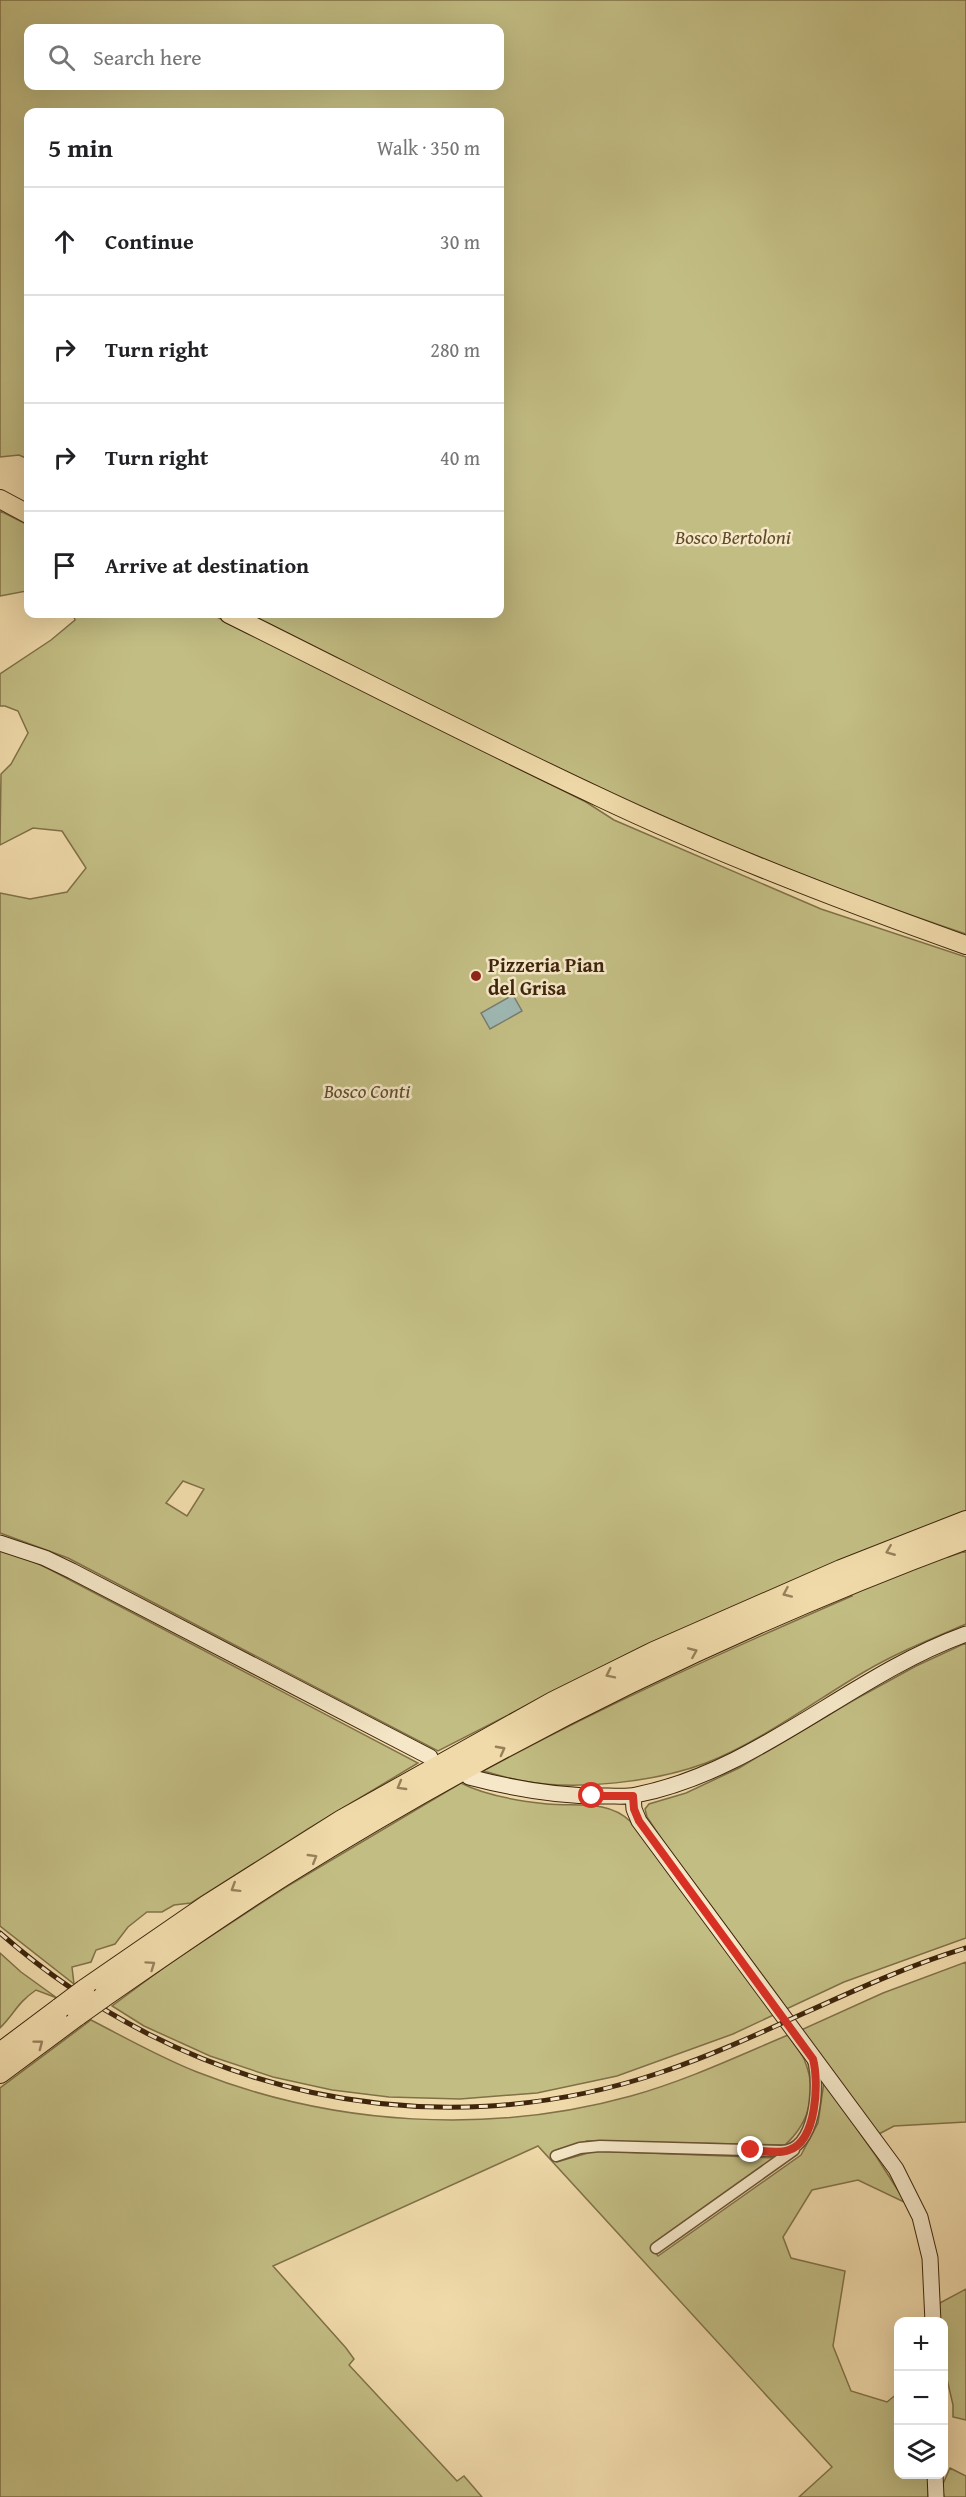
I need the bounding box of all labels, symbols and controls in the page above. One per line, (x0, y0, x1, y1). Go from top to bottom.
search box (24, 24, 504, 90)
icon: search (45, 41, 78, 74)
text: Search here (93, 41, 202, 73)
text: 5 min (48, 128, 113, 167)
text: Walk · 350 m (377, 133, 480, 162)
icon: ahead (48, 225, 81, 258)
text: Continue (105, 225, 194, 257)
text: 30 m (440, 227, 480, 256)
icon: right (48, 333, 81, 366)
text: Turn right (105, 333, 208, 365)
text: 280 m (430, 335, 480, 364)
icon: right (48, 441, 81, 474)
text: Turn right (105, 441, 208, 473)
text: 40 m (440, 443, 480, 472)
park label: Bosco Bertoloni (674, 522, 791, 551)
icon: arrive (48, 549, 81, 582)
text: Arrive at destination (105, 549, 309, 581)
place label: Pizzeria Pian del Grisa (488, 950, 605, 1002)
marker: Pizzeria Pian del Grisa (469, 969, 483, 983)
park label: Bosco Conti (323, 1076, 410, 1105)
one-way arrow (885, 1543, 895, 1556)
one-way arrow (783, 1586, 794, 1598)
one-way arrow (687, 1648, 698, 1660)
one-way arrow (605, 1667, 616, 1678)
one-way arrow (494, 1746, 505, 1757)
one-way arrow (397, 1779, 407, 1790)
route start (578, 1782, 604, 1808)
one-way arrow (307, 1853, 317, 1865)
one-way arrow (230, 1880, 241, 1891)
one-way arrow (144, 1961, 155, 1972)
one-way arrow (32, 2041, 43, 2052)
route end (737, 2136, 763, 2162)
map controls (894, 2317, 948, 2479)
button: + (894, 2317, 948, 2371)
button: − (894, 2371, 948, 2425)
button: layers (894, 2425, 948, 2479)

